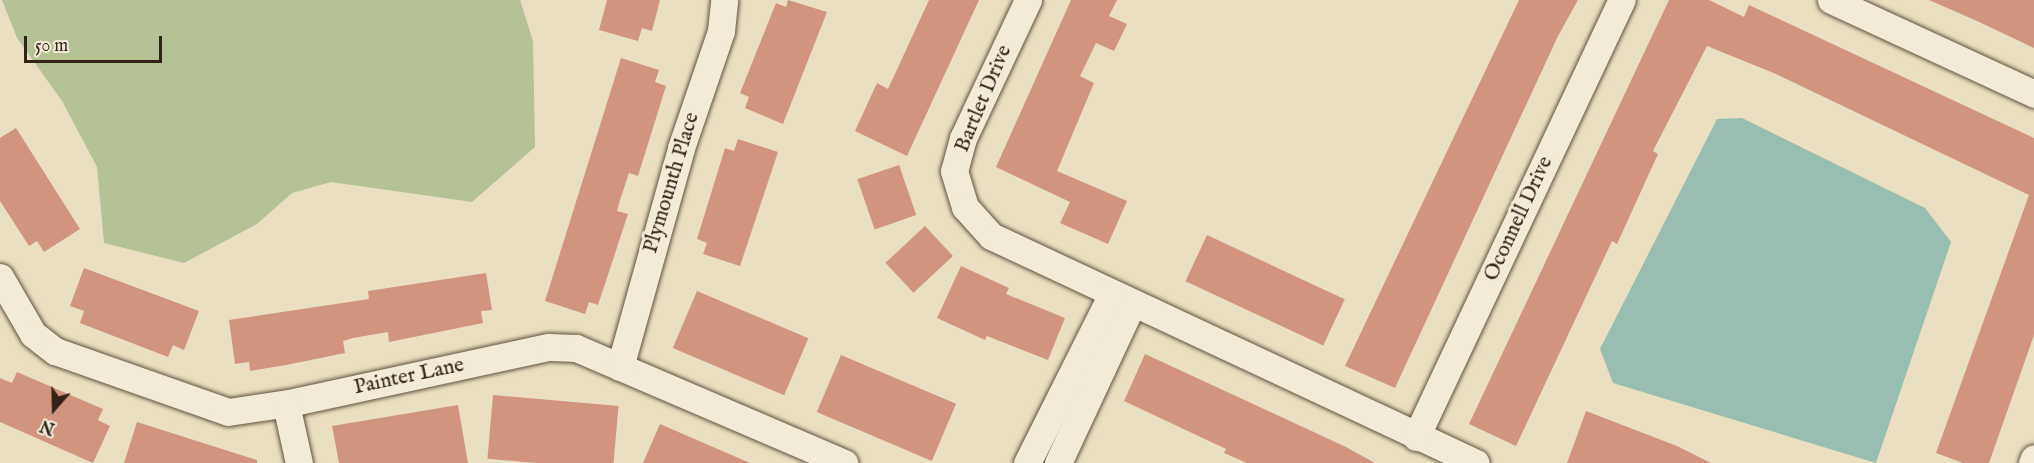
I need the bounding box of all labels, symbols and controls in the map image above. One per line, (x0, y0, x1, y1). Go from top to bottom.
scale bar (27, 24, 165, 62)
text: 50 m (35, 35, 68, 58)
street label: Bartlet Drive (950, 42, 1018, 156)
street label: Plymounth Place (639, 110, 705, 256)
street label: Oconnell Drive (1479, 153, 1559, 285)
street label: Painter Lane (352, 353, 466, 401)
north arrow (24, 379, 84, 439)
text: N (38, 414, 58, 438)

